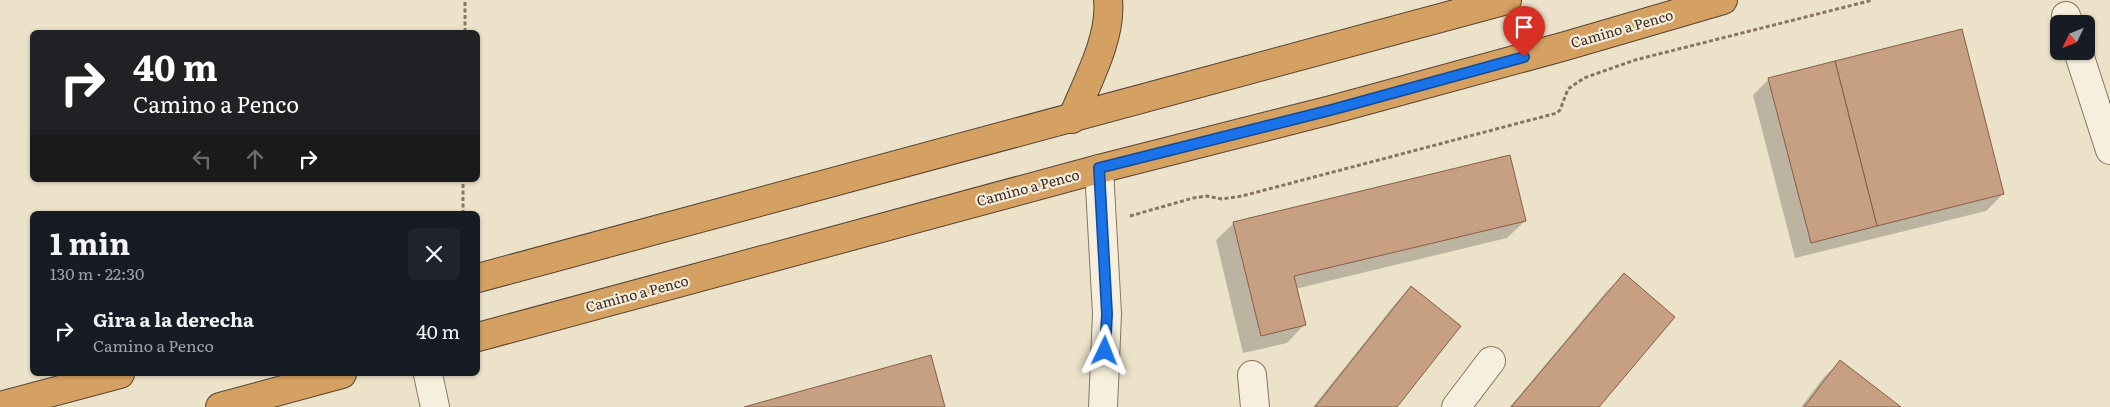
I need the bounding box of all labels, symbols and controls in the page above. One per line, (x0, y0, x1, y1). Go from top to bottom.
street label: Camino a Penco (1568, 4, 1675, 52)
pin (1503, 6, 1545, 57)
icon: arrive (1510, 13, 1538, 41)
north arrow (2050, 15, 2095, 60)
map controls (2050, 15, 2095, 60)
text: 40 m (133, 40, 218, 92)
icon: right (50, 50, 115, 115)
text: Camino a Penco (133, 87, 299, 120)
icon: left (188, 145, 216, 173)
icon: ahead (241, 145, 269, 173)
icon: right (294, 145, 322, 173)
street label: Camino a Penco (974, 164, 1081, 210)
text: 1 min (50, 220, 130, 264)
button: close (408, 228, 460, 280)
text: 130 m · 22:30 (50, 261, 144, 285)
street label: Camino a Penco (583, 270, 690, 316)
text: Gira a la derecha (93, 305, 254, 333)
icon: right (50, 317, 78, 345)
text: 40 m (416, 317, 460, 345)
position arrow (1078, 324, 1130, 376)
text: Camino a Penco (93, 333, 214, 357)

